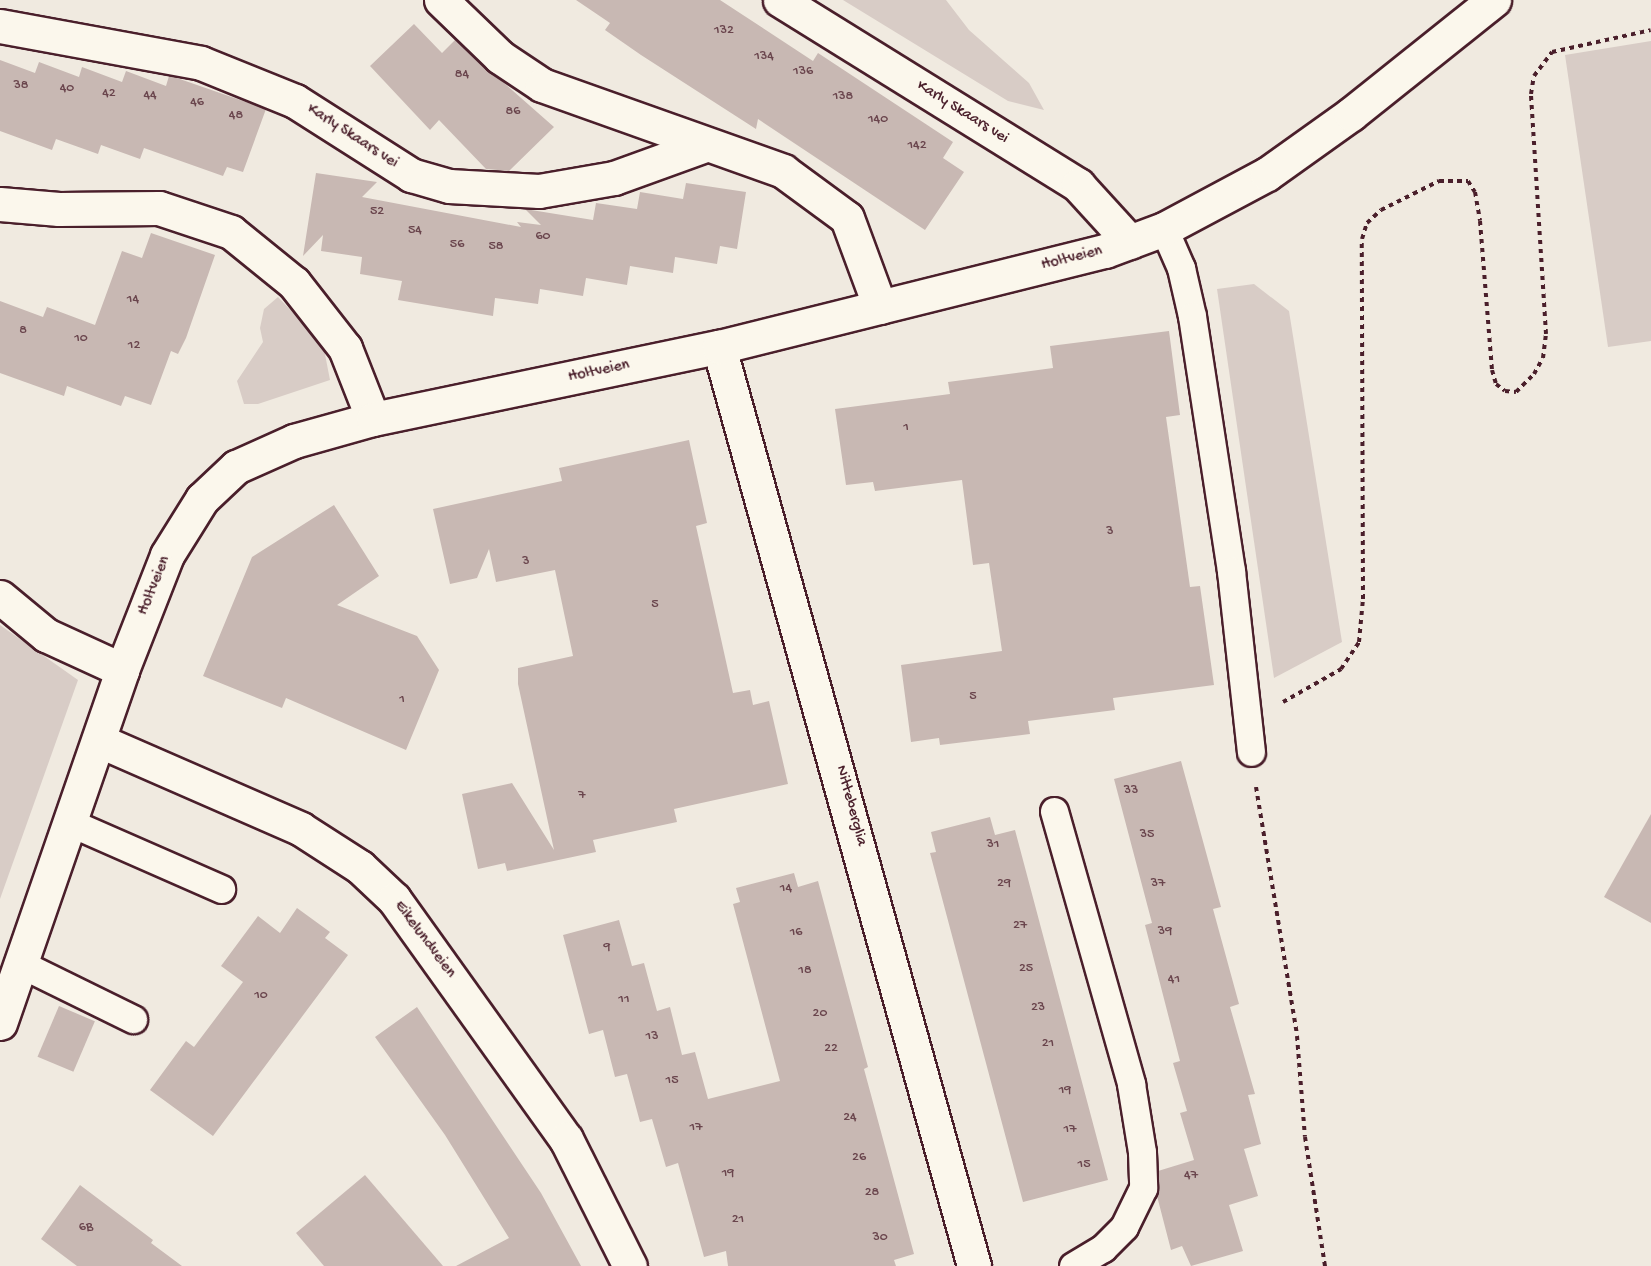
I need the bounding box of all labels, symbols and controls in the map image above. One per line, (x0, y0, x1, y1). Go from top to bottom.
house number: 132 (714, 23, 734, 39)
house number: 134 (754, 49, 774, 65)
house number: 136 (793, 64, 813, 80)
house number: 84 (455, 67, 469, 83)
street label: Karly Skaars vei (912, 77, 1012, 149)
house number: 38 (14, 78, 28, 94)
house number: 40 (60, 81, 74, 97)
house number: 42 (102, 86, 116, 102)
house number: 44 (143, 88, 157, 104)
house number: 138 (833, 89, 853, 105)
house number: 46 (190, 95, 204, 111)
street label: Karly Skaars vei (303, 100, 401, 174)
house number: 86 (506, 104, 520, 120)
house number: 48 (229, 108, 243, 124)
house number: 140 (868, 112, 888, 128)
house number: 142 (907, 138, 927, 154)
house number: 52 (370, 204, 384, 220)
house number: 54 (408, 223, 422, 239)
house number: 60 (535, 229, 551, 245)
house number: 56 (450, 237, 464, 253)
house number: 58 (488, 239, 504, 255)
street label: Holtveien (1040, 242, 1104, 276)
house number: 14 (127, 292, 139, 308)
house number: 8 (19, 323, 27, 339)
house number: 10 (74, 331, 88, 347)
house number: 12 (128, 338, 140, 354)
street label: Holtveien (567, 356, 631, 388)
house number: 1 (903, 420, 909, 436)
house number: 3 (1106, 524, 1114, 540)
street label: Holtveien (134, 554, 176, 618)
house number: 3 (522, 554, 530, 570)
house number: 5 (651, 597, 659, 613)
house number: 5 (969, 689, 977, 705)
house number: 1 (399, 692, 405, 708)
street label: Nitteberglia (830, 764, 870, 848)
house number: 33 (1124, 783, 1138, 799)
house number: 7 (578, 788, 586, 804)
house number: 35 (1140, 827, 1154, 843)
house number: 31 (987, 837, 999, 853)
house number: 29 (997, 876, 1011, 892)
house number: 37 (1151, 876, 1165, 892)
house number: 14 (780, 881, 792, 897)
street label: Eikelundveien (389, 898, 459, 982)
house number: 27 (1013, 918, 1027, 934)
house number: 39 (1158, 924, 1172, 940)
house number: 16 (790, 925, 802, 941)
house number: 9 (603, 940, 611, 956)
house number: 25 (1019, 961, 1033, 977)
house number: 18 (798, 963, 812, 979)
house number: 41 (1168, 972, 1180, 988)
house number: 10 (254, 988, 268, 1004)
house number: 11 (618, 992, 630, 1008)
house number: 23 (1031, 1000, 1045, 1016)
house number: 20 (813, 1006, 827, 1022)
house number: 13 (646, 1029, 658, 1045)
house number: 21 (1042, 1036, 1054, 1052)
house number: 22 (824, 1041, 838, 1057)
house number: 15 (665, 1073, 679, 1089)
house number: 19 (1059, 1083, 1071, 1099)
house number: 24 (843, 1110, 857, 1126)
house number: 17 (690, 1120, 702, 1136)
house number: 17 (1064, 1122, 1076, 1138)
house number: 26 (852, 1150, 866, 1166)
house number: 15 (1077, 1157, 1091, 1173)
house number: 19 (722, 1166, 734, 1182)
house number: 47 (1184, 1168, 1198, 1184)
house number: 28 (865, 1185, 879, 1201)
house number: 21 (732, 1212, 744, 1228)
house number: 6B (79, 1220, 93, 1236)
house number: 30 (872, 1230, 888, 1246)

